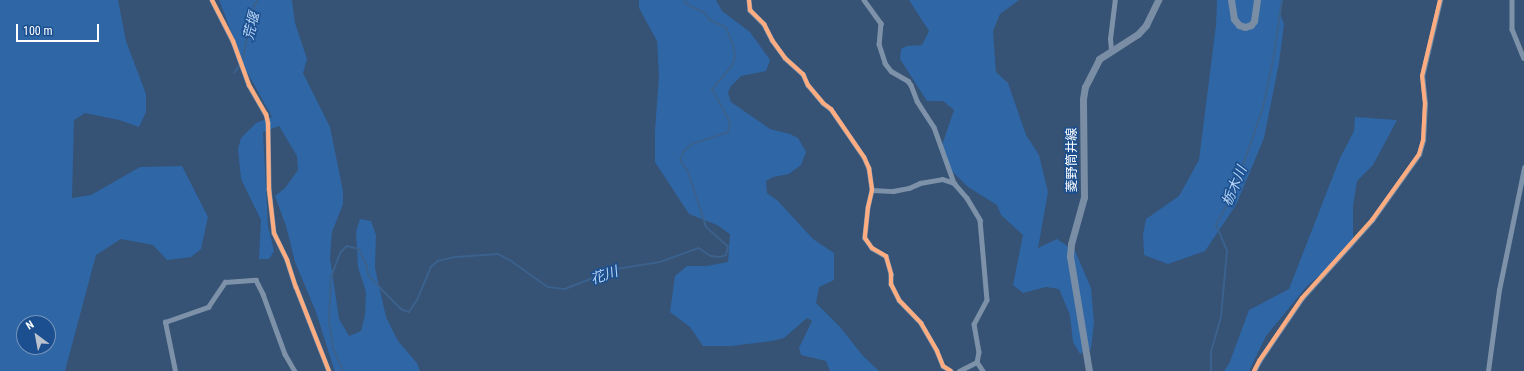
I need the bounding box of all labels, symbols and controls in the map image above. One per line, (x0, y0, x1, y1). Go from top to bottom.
water label: 荒堰 (239, 10, 263, 42)
scale bar (18, 16, 101, 42)
text: 100 m (23, 24, 53, 38)
street label: 菱野筒井線 (1064, 128, 1080, 192)
water label: 栃木川 (1218, 163, 1250, 209)
water label: 花川 (588, 262, 620, 288)
north arrow (16, 315, 56, 355)
text: N (24, 318, 36, 333)

